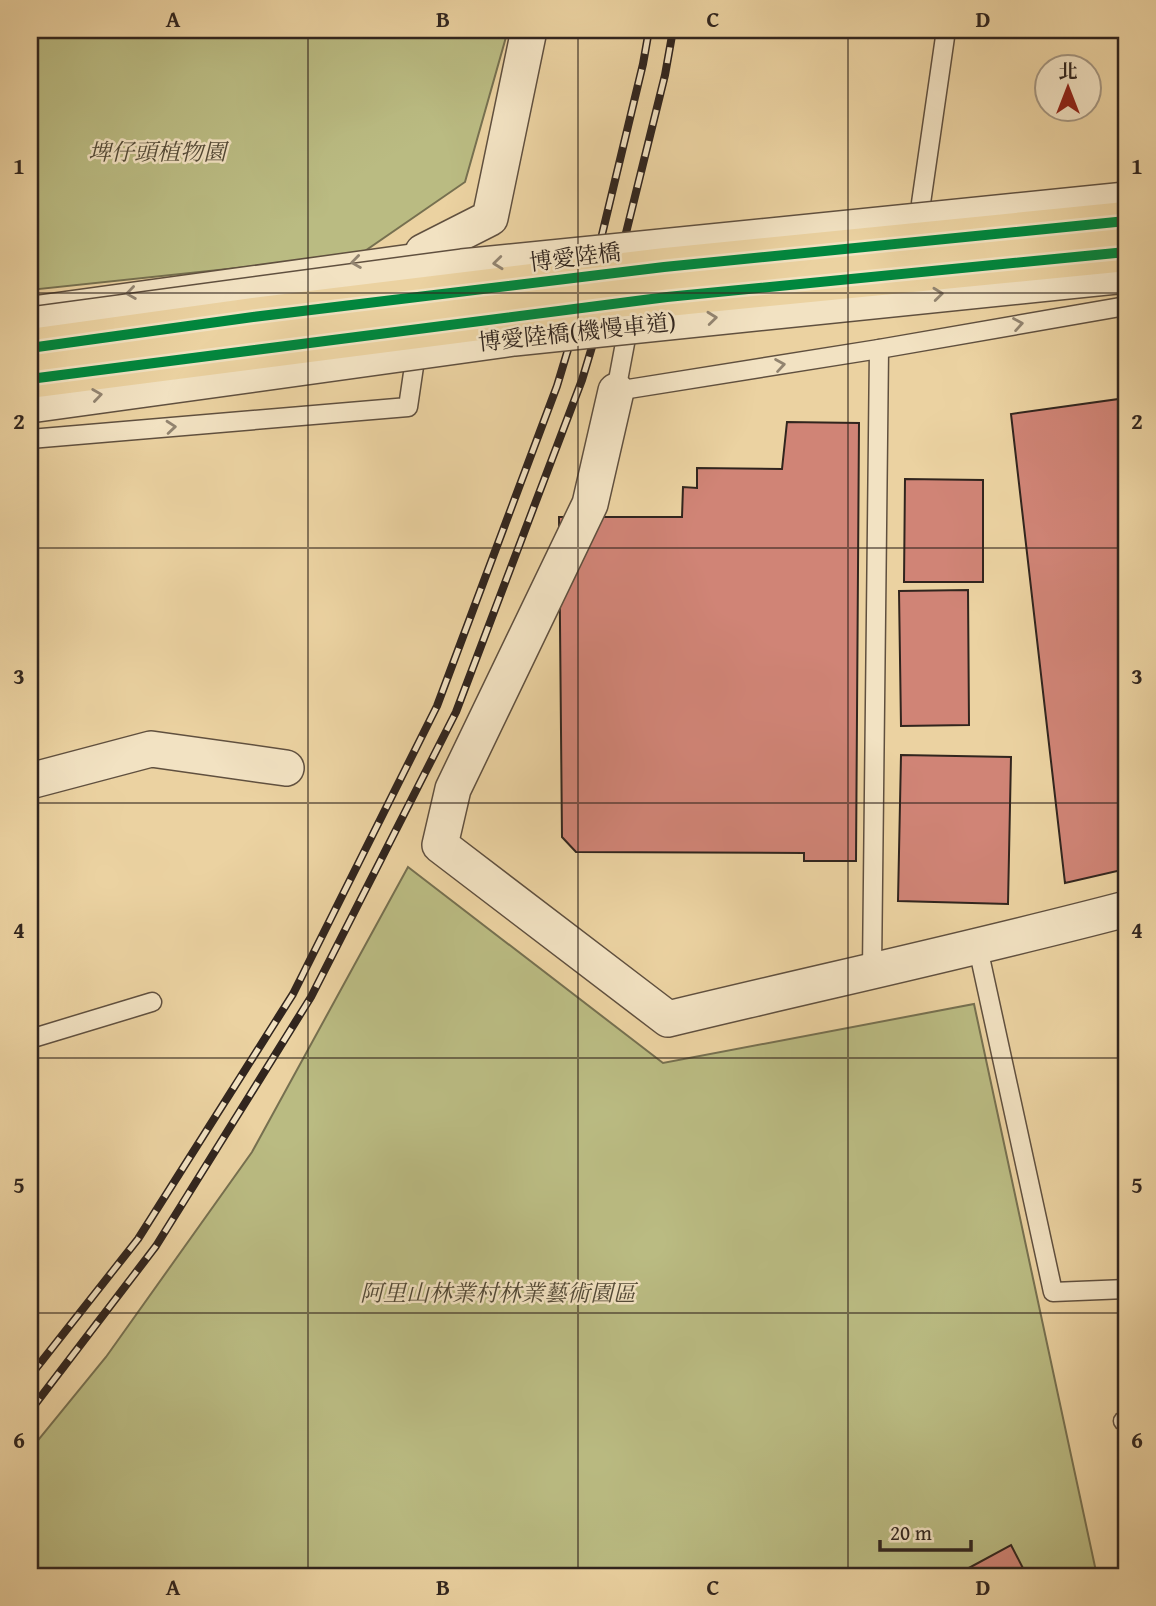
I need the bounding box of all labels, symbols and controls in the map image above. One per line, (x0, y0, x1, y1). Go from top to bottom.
text: A (166, 2, 181, 35)
text: B (436, 2, 450, 35)
text: C (706, 2, 720, 35)
text: D (976, 2, 991, 35)
north arrow (1034, 52, 1104, 122)
text: 北 (1058, 57, 1078, 85)
park label: 埤仔頭植物園 (88, 135, 230, 168)
text: 1 (13, 149, 25, 182)
text: 1 (1131, 149, 1143, 182)
street label: 博愛陸橋 (527, 235, 623, 278)
one-way arrow (350, 254, 362, 269)
one-way arrow (492, 255, 503, 270)
one-way arrow (125, 285, 136, 300)
one-way arrow (932, 287, 944, 302)
street label: 博愛陸橋(機慢車道) (476, 305, 678, 358)
one-way arrow (706, 310, 718, 325)
one-way arrow (1012, 318, 1024, 333)
one-way arrow (774, 358, 786, 373)
one-way arrow (91, 388, 103, 403)
text: 2 (13, 404, 25, 437)
text: 2 (1131, 404, 1143, 437)
one-way arrow (166, 420, 177, 435)
text: 3 (13, 659, 25, 692)
text: 3 (1131, 659, 1143, 692)
text: 4 (13, 913, 25, 946)
text: 4 (1131, 913, 1143, 946)
text: 5 (13, 1168, 25, 1201)
text: 5 (1131, 1168, 1143, 1201)
park label: 阿里山林業村林業藝術園區 (360, 1276, 639, 1309)
text: 6 (13, 1423, 25, 1456)
text: 6 (1131, 1423, 1143, 1456)
scale bar (880, 1508, 970, 1552)
text: 20 m (890, 1517, 932, 1548)
text: A (166, 1570, 181, 1603)
text: B (436, 1570, 450, 1603)
text: C (706, 1570, 720, 1603)
text: D (976, 1570, 991, 1603)

